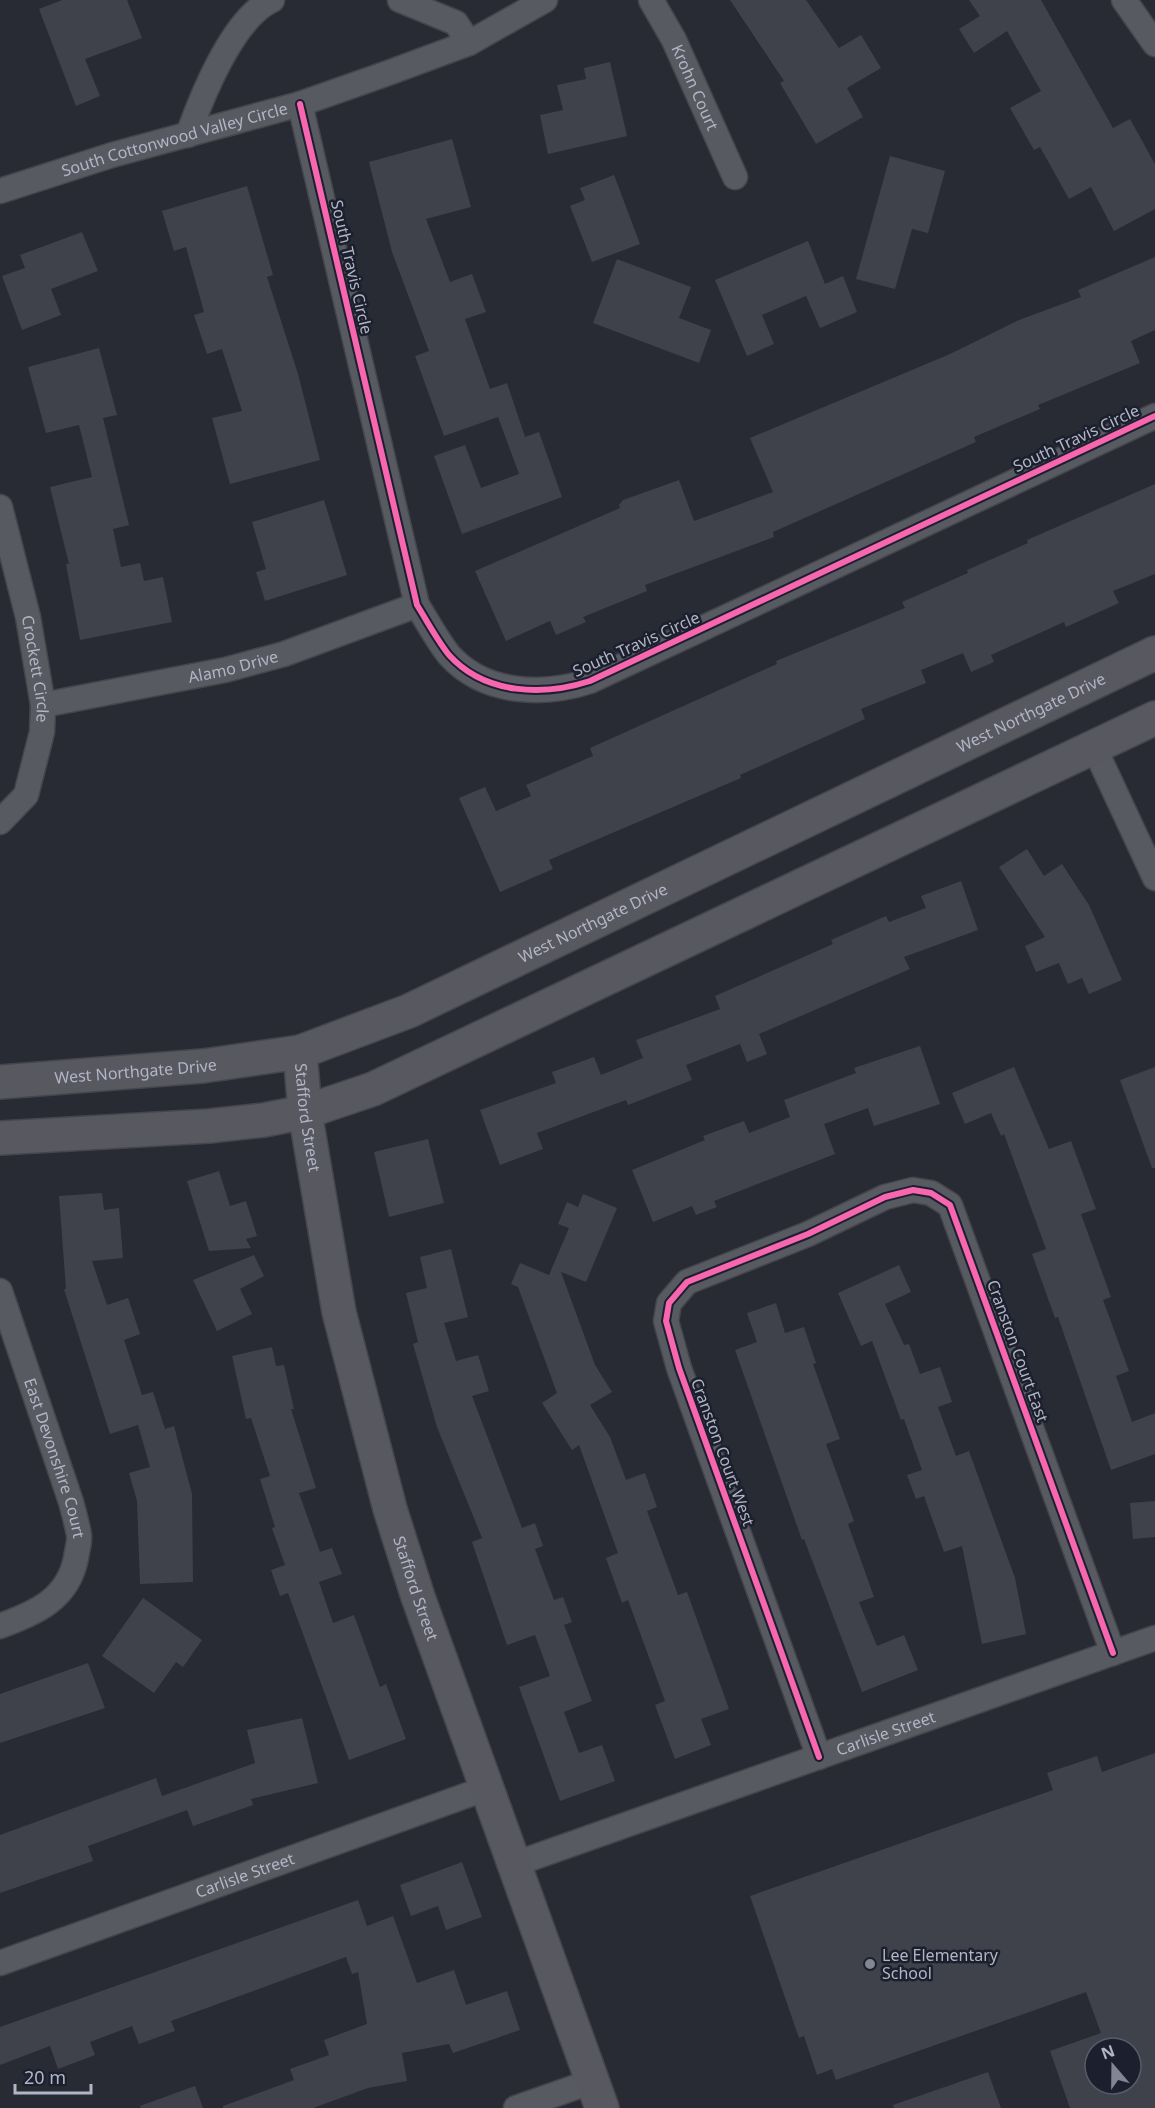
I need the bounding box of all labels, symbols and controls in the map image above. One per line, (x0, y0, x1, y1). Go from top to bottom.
street label: Krohn Court (666, 41, 724, 134)
street label: South Cottonwood Valley Circle (58, 97, 290, 182)
street label: South Travis Circle (326, 198, 378, 336)
street label: South Travis Circle (1009, 399, 1143, 477)
street label: South Travis Circle (569, 606, 703, 682)
street label: Crockett Circle (17, 613, 54, 723)
street label: Alamo Drive (186, 645, 281, 688)
street label: West Northgate Drive (953, 667, 1109, 758)
street label: West Northgate Drive (515, 878, 671, 968)
street label: West Northgate Drive (54, 1053, 218, 1089)
street label: Stafford Street (290, 1062, 326, 1174)
street label: Cranston Court East (982, 1277, 1054, 1425)
street label: East Devonshire Court (19, 1375, 90, 1540)
street label: Cranston Court West (686, 1375, 760, 1529)
street label: Stafford Street (388, 1533, 444, 1644)
street label: Carlisle Street (833, 1705, 938, 1761)
street label: Carlisle Street (192, 1847, 297, 1903)
place label: Lee Elementary School (882, 1944, 999, 1984)
marker: Lee Elementary School (863, 1957, 877, 1971)
north arrow (1083, 2036, 1143, 2096)
text: N (1098, 2039, 1118, 2064)
scale bar (15, 2057, 92, 2095)
text: 20 m (24, 2065, 66, 2089)

